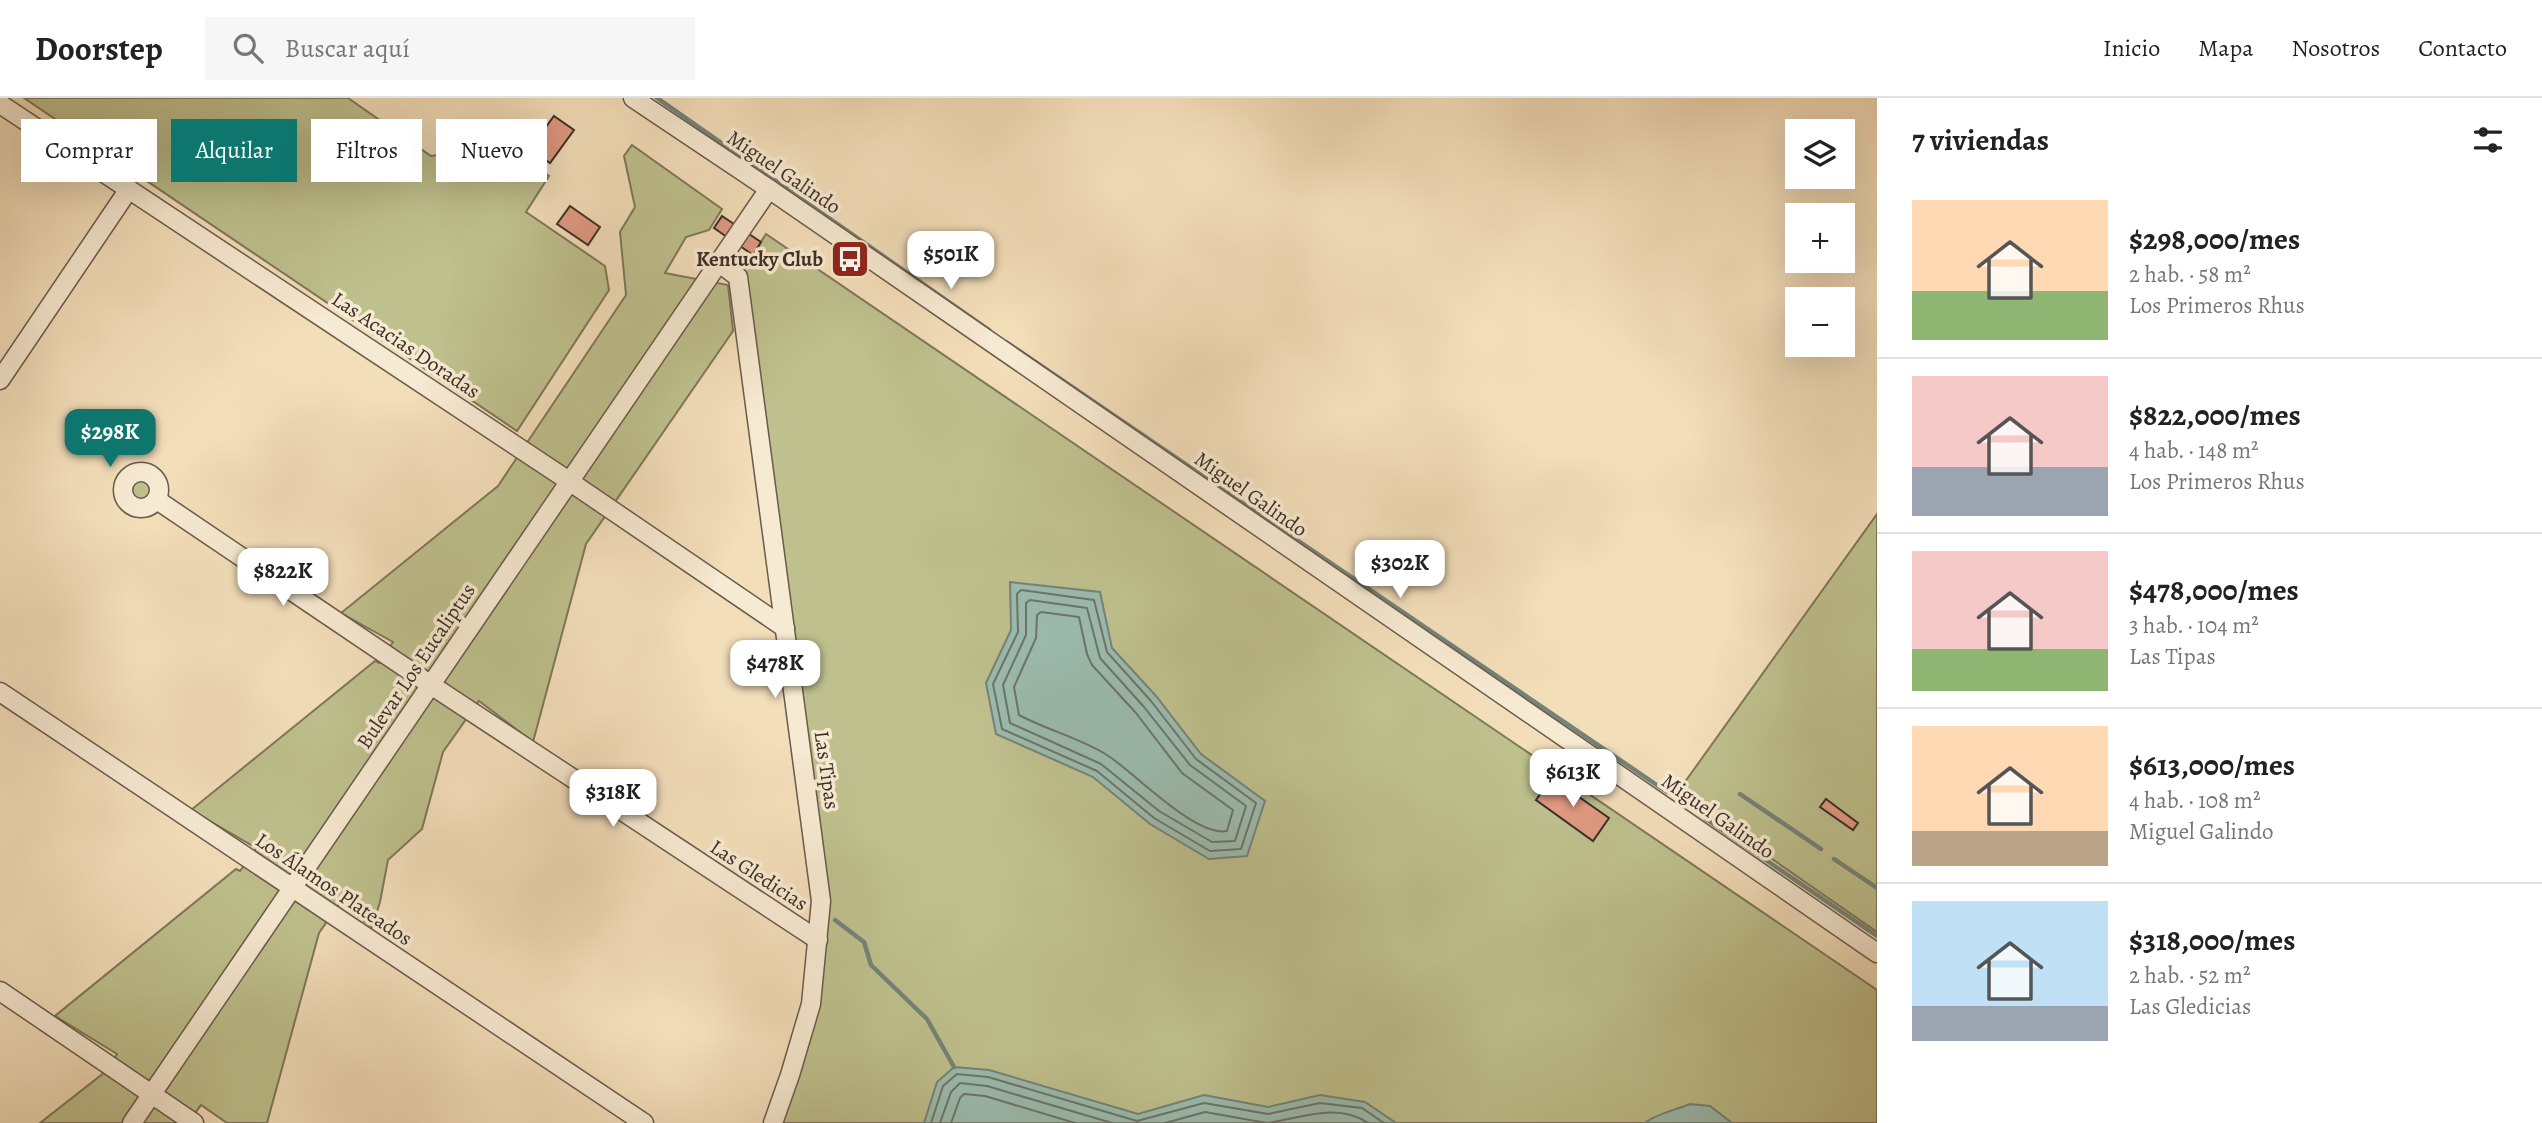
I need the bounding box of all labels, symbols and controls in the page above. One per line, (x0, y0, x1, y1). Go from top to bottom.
search box (205, 17, 695, 80)
text: Doorstep (35, 26, 163, 71)
icon: search (229, 29, 267, 67)
text: Buscar aquí (285, 31, 410, 66)
text: Inicio (2103, 32, 2160, 64)
text: Mapa (2198, 32, 2253, 64)
text: Nosotros (2291, 32, 2380, 64)
text: Contacto (2418, 32, 2507, 64)
chip: Comprar (21, 119, 157, 182)
chip: Alquilar (171, 119, 297, 182)
chip: Filtros (311, 119, 422, 182)
chip: Nuevo (436, 119, 547, 182)
map controls (1785, 119, 1855, 357)
button: layers (1785, 119, 1855, 189)
text: 7 viviendas (1912, 120, 2049, 160)
icon: filters (2469, 121, 2507, 159)
street label: Miguel Galindo (721, 123, 847, 221)
button: + (1785, 203, 1855, 273)
text: $298,000/mes (2129, 219, 2300, 259)
icon: home (1968, 228, 2052, 312)
pin: $501K (902, 232, 1000, 291)
bus stop icon: Kentucky Club (829, 238, 871, 280)
text: $501K (923, 238, 979, 269)
place label: Kentucky Club (696, 245, 823, 273)
text: 2 hab. · 58 m² (2129, 259, 2251, 290)
street label: Las Acacias Doradas (326, 285, 486, 405)
button: − (1785, 287, 1855, 357)
text: Los Primeros Rhus (2129, 290, 2305, 321)
text: $822,000/mes (2129, 395, 2301, 435)
icon: home (1968, 404, 2052, 488)
pin: $298K (61, 410, 159, 469)
text: $298K (81, 416, 139, 447)
text: 4 hab. · 148 m² (2129, 435, 2259, 466)
street label: Miguel Galindo (1189, 445, 1313, 543)
text: Los Primeros Rhus (2129, 466, 2305, 497)
pin: $302K (1351, 540, 1449, 600)
text: $302K (1371, 547, 1429, 578)
pin: $822K (234, 548, 332, 608)
text: $822K (253, 555, 313, 586)
text: $478,000/mes (2129, 570, 2299, 610)
street label: Bulevar Los Eucaliptus (350, 578, 482, 754)
icon: home (1968, 579, 2052, 663)
text: 3 hab. · 104 m² (2129, 610, 2259, 641)
pin: $478K (726, 640, 824, 700)
text: Las Tipas (2129, 641, 2216, 672)
text: $478K (746, 647, 804, 678)
street label: Las Tipas (808, 729, 846, 811)
text: $613,000/mes (2129, 745, 2295, 785)
pin: $613K (1524, 750, 1622, 809)
icon: home (1968, 754, 2052, 838)
text: $613K (1546, 756, 1600, 787)
street label: Miguel Galindo (1656, 767, 1780, 865)
pin: $318K (564, 770, 662, 829)
text: $318K (586, 776, 641, 807)
text: 4 hab. · 108 m² (2129, 785, 2261, 816)
text: Miguel Galindo (2129, 816, 2274, 847)
street label: Los Álamos Plateados (250, 826, 418, 952)
street label: Las Gledicias (705, 833, 813, 917)
text: $318,000/mes (2129, 920, 2295, 960)
icon: home (1968, 929, 2052, 1013)
text: 2 hab. · 52 m² (2129, 960, 2251, 991)
text: Las Gledicias (2129, 991, 2251, 1022)

